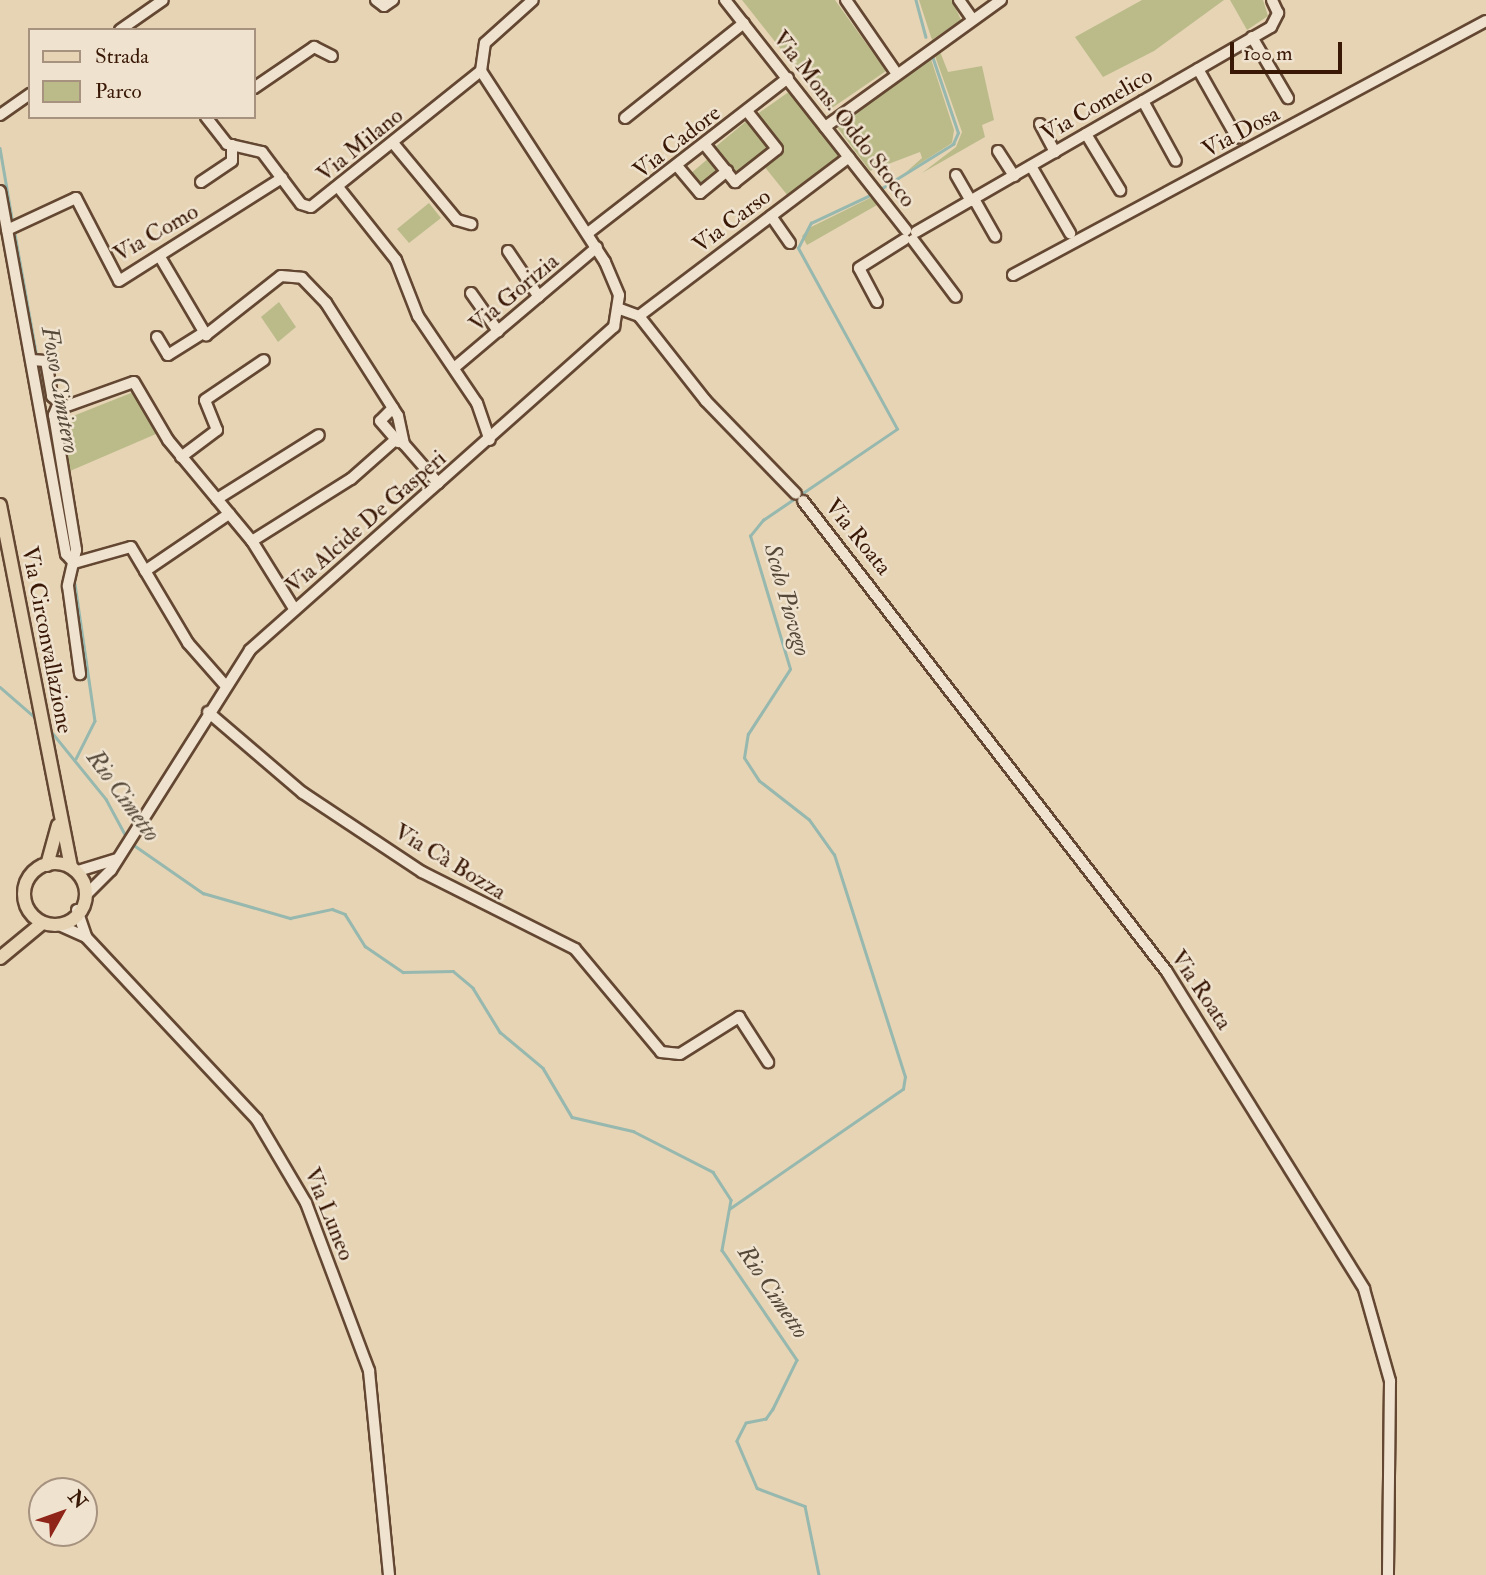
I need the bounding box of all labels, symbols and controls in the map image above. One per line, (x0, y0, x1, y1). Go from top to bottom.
street label: Via Mons. Oddo Stocco (766, 25, 922, 213)
legend (28, 28, 256, 119)
scale bar (1234, 28, 1346, 72)
text: 100 m (1243, 40, 1293, 67)
text: Strada (95, 43, 149, 70)
street label: Via Comelico (1036, 62, 1158, 148)
text: Parco (95, 78, 142, 105)
street label: Via Cadore (628, 99, 726, 185)
street label: Via Dosa (1198, 100, 1284, 164)
street label: Via Milano (311, 102, 409, 188)
street label: Via Carso (688, 183, 776, 259)
street label: Via Como (109, 198, 203, 268)
street label: Via Gorizia (464, 248, 564, 338)
water label: Fosso Cimitero (35, 324, 85, 456)
street label: Via Alcide De Gasperi (280, 445, 452, 599)
street label: Via Roata (819, 493, 897, 581)
water label: Scolo Piovego (757, 541, 817, 659)
street label: Via Circonvallazione (15, 544, 79, 736)
water label: Rio Cimetto (80, 745, 166, 847)
street label: Via Cà Bozza (389, 818, 511, 906)
street label: Via Roata (1164, 945, 1238, 1035)
street label: Via Luneo (298, 1164, 360, 1264)
water label: Rio Cimetto (731, 1240, 815, 1344)
north arrow (28, 1477, 98, 1547)
text: N (63, 1486, 92, 1514)

